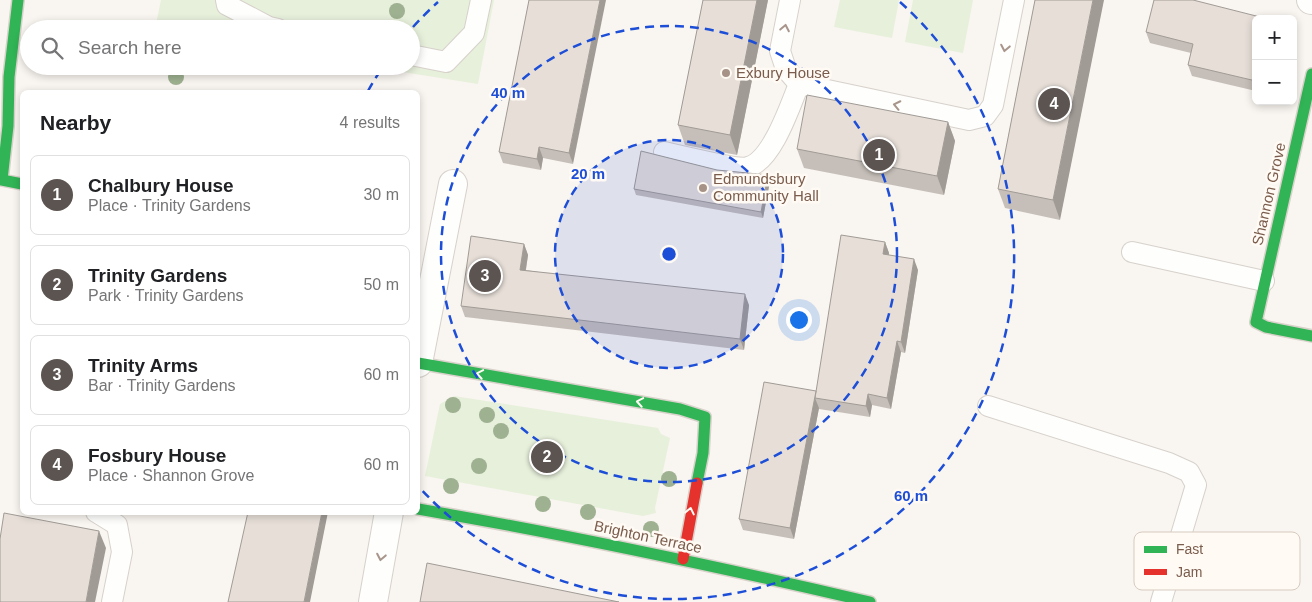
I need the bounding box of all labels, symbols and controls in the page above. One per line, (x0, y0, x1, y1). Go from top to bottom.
map controls (1252, 15, 1297, 105)
button: + (1252, 15, 1297, 60)
search box (20, 20, 420, 75)
one-way arrow (779, 23, 790, 32)
icon: search (38, 34, 66, 62)
text: Search here (78, 37, 182, 58)
one-way arrow (1000, 43, 1010, 52)
button: − (1252, 60, 1297, 105)
place label: Exbury House (736, 64, 830, 81)
marker: Exbury House (720, 67, 732, 79)
text: 40 m (491, 84, 525, 101)
pin: 4 (1038, 85, 1070, 123)
one-way arrow (892, 100, 901, 111)
text: Nearby (40, 111, 111, 134)
text: 4 results (340, 114, 400, 131)
pin: 1 (863, 136, 895, 174)
street label: Shannon Grove (1248, 141, 1289, 247)
text: 20 m (571, 165, 605, 182)
place label: Edmundsbury Community Hall (713, 170, 819, 204)
text: Chalbury House (88, 175, 234, 196)
marker: Edmundsbury Community Hall (697, 182, 709, 194)
text: 1 (53, 186, 61, 203)
text: 30 m (363, 186, 399, 203)
text: Place · Trinity Gardens (88, 197, 251, 214)
centre of rings (660, 245, 678, 263)
pin: 3 (469, 257, 501, 295)
text: Trinity Gardens (88, 265, 227, 286)
text: 2 (53, 276, 61, 293)
text: 50 m (363, 276, 399, 293)
text: Park · Trinity Gardens (88, 287, 244, 304)
your location (786, 307, 812, 333)
text: Trinity Arms (88, 355, 198, 376)
text: 3 (53, 366, 61, 383)
text: 60 m (363, 366, 399, 383)
one-way arrow (476, 369, 484, 379)
text: Bar · Trinity Gardens (88, 377, 236, 394)
one-way arrow (636, 397, 645, 407)
pin: 2 (531, 438, 563, 476)
text: Fosbury House (88, 445, 226, 466)
text: 4 (53, 456, 61, 473)
text: 60 m (363, 456, 399, 473)
text: Place · Shannon Grove (88, 467, 254, 484)
text: 60 m (894, 487, 928, 504)
one-way arrow (685, 506, 695, 515)
street label: Brighton Terrace (593, 517, 704, 556)
legend (1134, 532, 1300, 590)
text: Fast (1176, 541, 1203, 557)
one-way arrow (376, 553, 387, 562)
text: Jam (1176, 564, 1202, 580)

